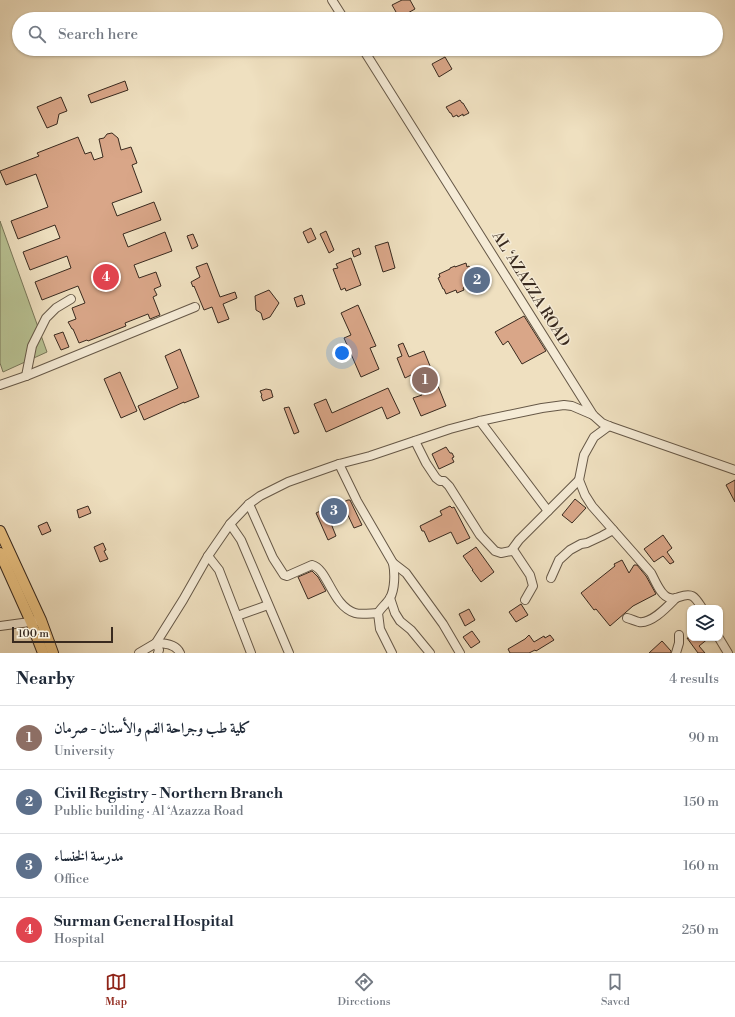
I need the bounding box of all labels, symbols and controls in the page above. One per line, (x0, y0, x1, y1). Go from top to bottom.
search box (12, 12, 723, 56)
icon: search (26, 23, 48, 45)
text: Search here (58, 25, 138, 44)
street label: AL ‘AZAZZA ROAD (487, 227, 574, 350)
pin: 4 (93, 262, 119, 292)
pin: 2 (464, 265, 490, 295)
your location (332, 343, 352, 363)
pin: 1 (412, 365, 438, 395)
pin: 3 (321, 496, 347, 526)
map controls (687, 605, 723, 641)
button: layers (687, 605, 723, 641)
scale bar (12, 625, 113, 644)
text: 100 m (18, 627, 49, 641)
text: Nearby (16, 668, 75, 690)
text: 4 results (669, 671, 719, 687)
text: كلية طب وجراحة الفم والأسنان - صرمان (54, 719, 251, 738)
text: 1 (26, 730, 32, 746)
text: 90 m (688, 730, 719, 746)
text: University (54, 743, 115, 759)
text: Civil Registry - Northern Branch (54, 784, 283, 803)
text: 2 (25, 794, 33, 810)
text: 150 m (684, 794, 719, 810)
text: Public building · Al ‘Azazza Road (54, 803, 243, 819)
text: مدرسة الخنساء (54, 847, 124, 866)
text: 3 (25, 858, 33, 874)
text: 160 m (683, 858, 719, 874)
text: Office (54, 871, 89, 887)
text: Surman General Hospital (54, 912, 234, 931)
text: 4 (25, 922, 33, 938)
text: 250 m (682, 922, 719, 938)
text: Hospital (54, 931, 104, 947)
tab: Map (105, 971, 127, 1009)
tab: Directions (338, 971, 391, 1009)
tab: Saved (601, 971, 630, 1009)

